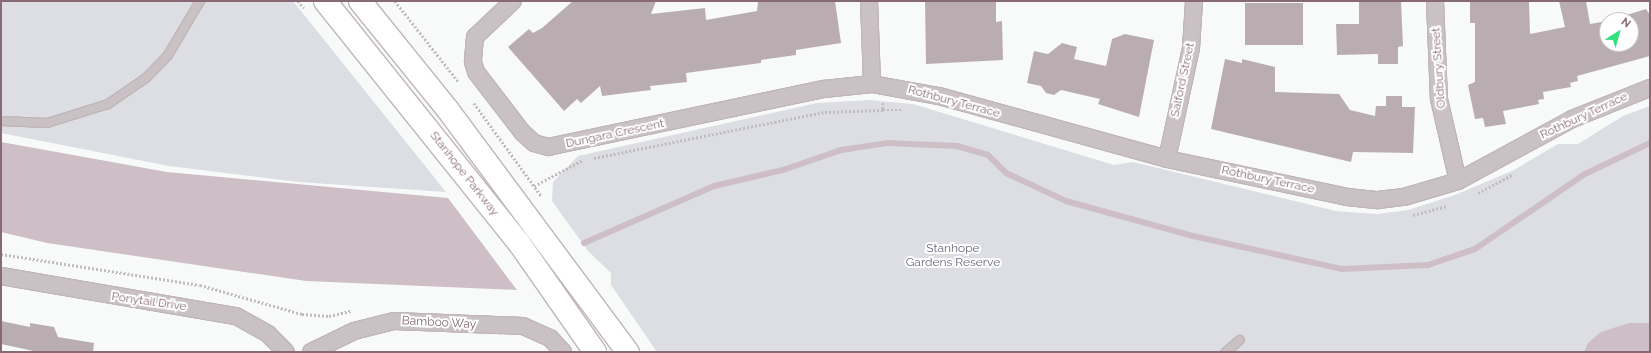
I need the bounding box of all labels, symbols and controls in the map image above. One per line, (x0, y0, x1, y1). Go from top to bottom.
north arrow (1599, 12, 1639, 52)
text: N (1619, 15, 1633, 31)
street label: Oldbury Street (1429, 27, 1449, 109)
street label: Salford Street (1168, 41, 1198, 119)
street label: Rothbury Terrace (906, 83, 1002, 121)
street label: Rothbury Terrace (1538, 89, 1630, 143)
street label: Dungara Crescent (565, 117, 665, 151)
street label: Stanhope Parkway (427, 129, 501, 219)
street label: Rothbury Terrace (1220, 163, 1316, 197)
park label: Stanhope Gardens Reserve (906, 242, 1000, 270)
street label: Ponytail Drive (110, 290, 188, 314)
street label: Bamboo Way (401, 314, 477, 332)

